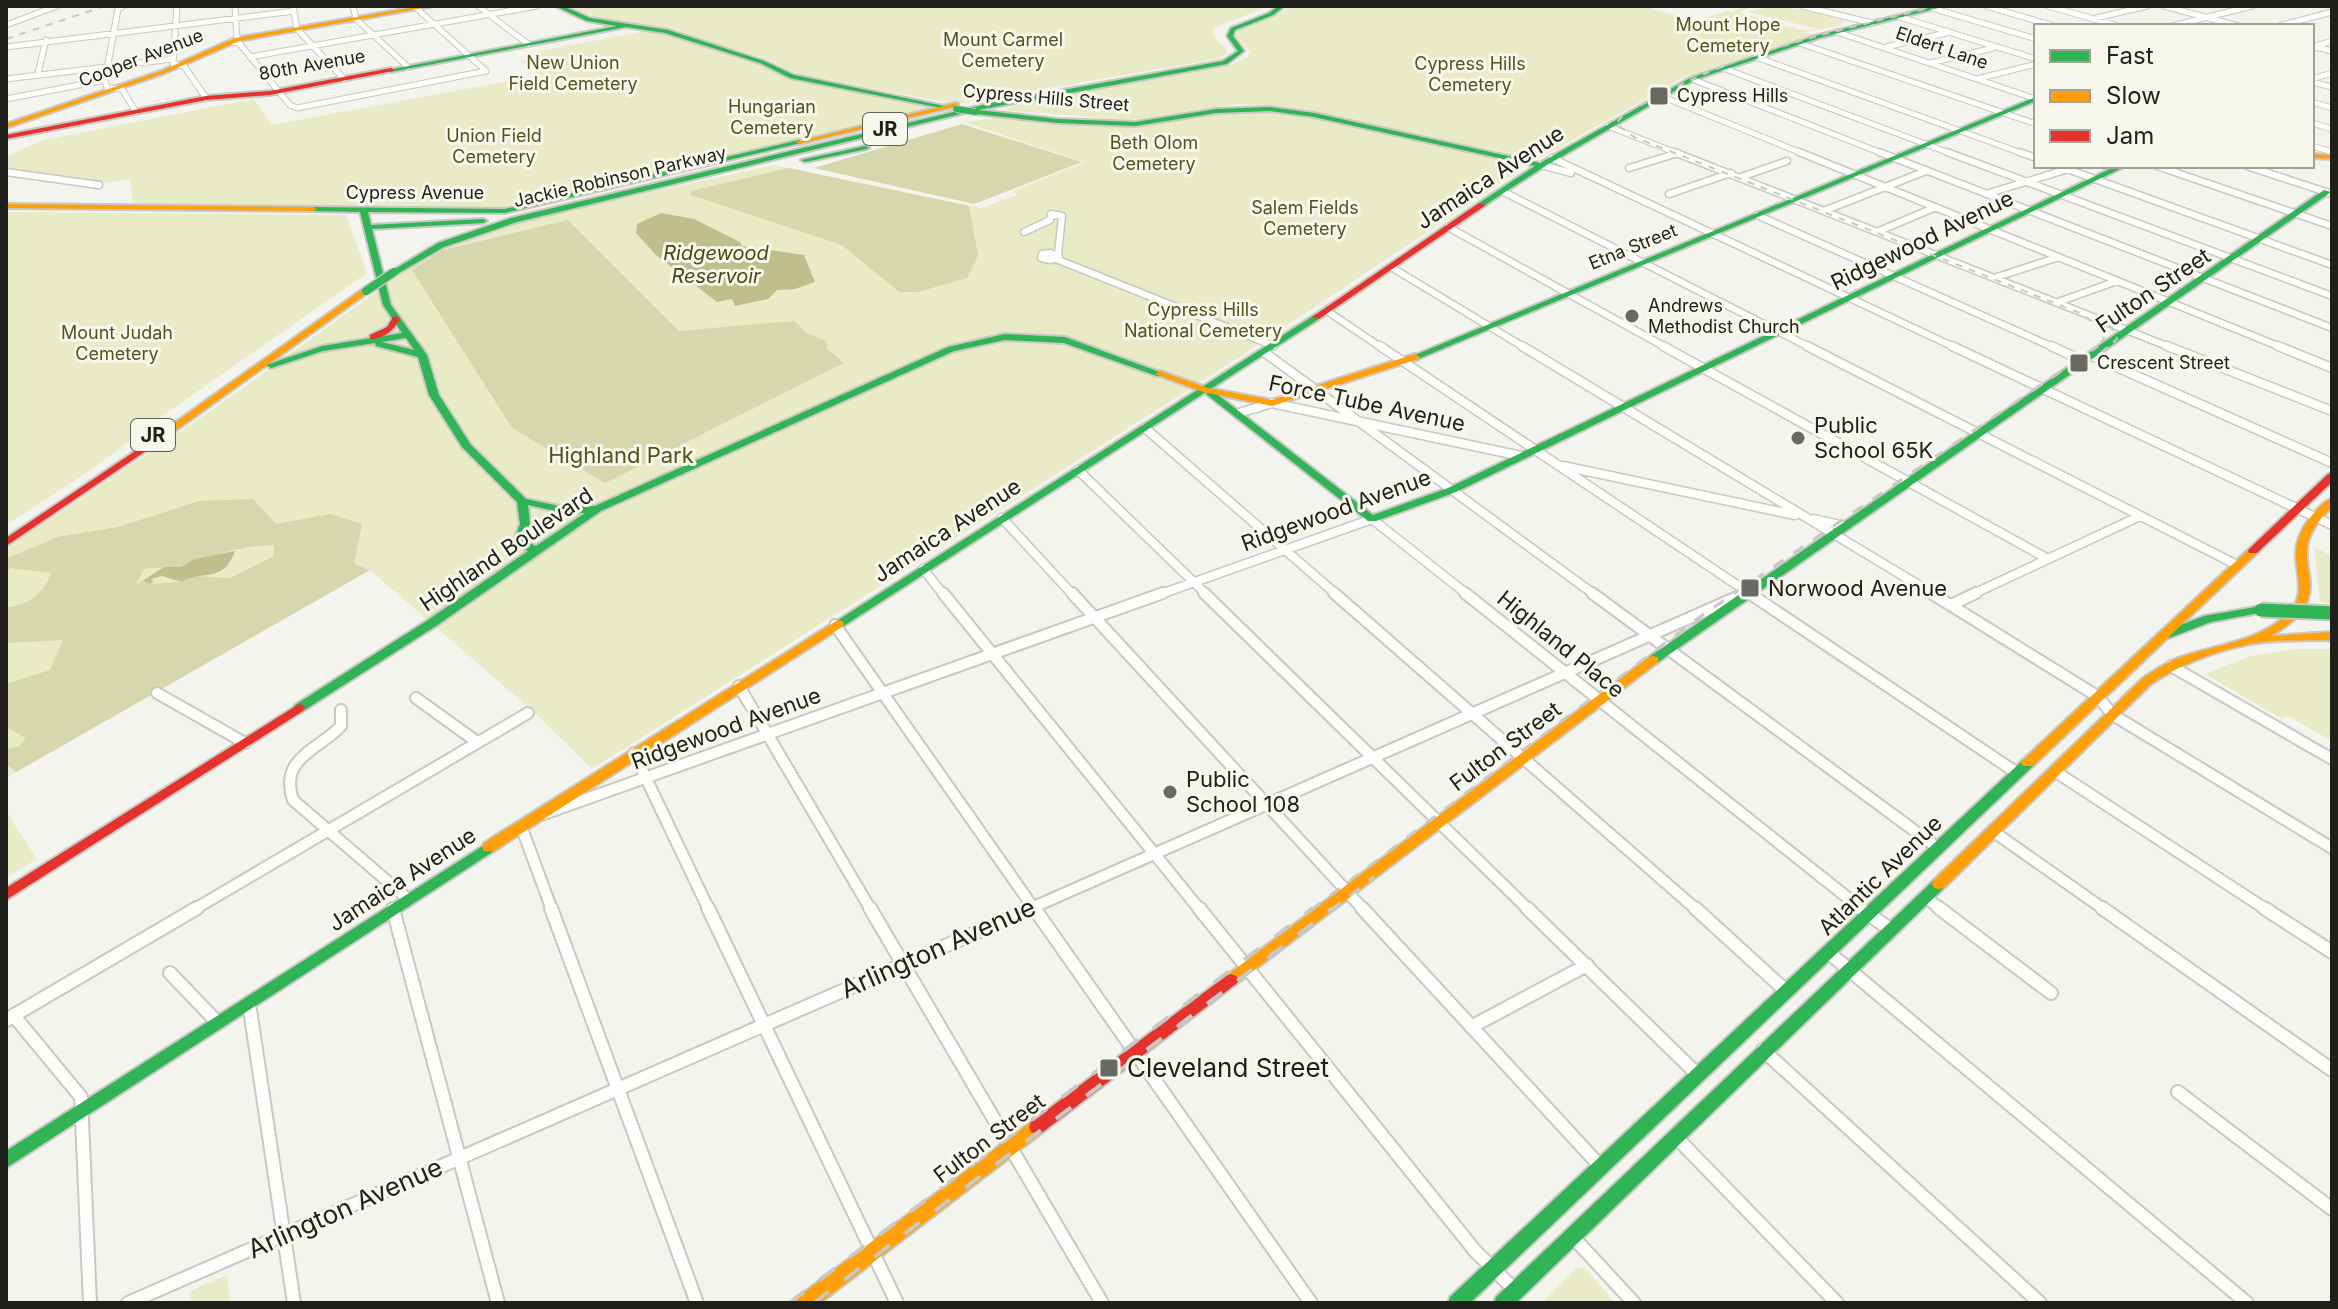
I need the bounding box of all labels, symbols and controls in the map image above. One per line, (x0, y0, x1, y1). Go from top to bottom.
park label: Mount Hope Cemetery (1676, 14, 1780, 56)
street label: Eldert Lane (1893, 22, 1991, 73)
street label: Cooper Avenue (76, 24, 206, 91)
legend (2034, 24, 2314, 168)
park label: Mount Carmel Cemetery (943, 29, 1063, 71)
text: Fast (2106, 41, 2154, 70)
street label: 80th Avenue (257, 45, 367, 84)
park label: New Union Field Cemetery (508, 52, 638, 94)
park label: Cypress Hills Cemetery (1414, 53, 1526, 95)
street label: Cypress Hills Street (962, 80, 1130, 115)
text: Slow (2106, 81, 2161, 110)
marker: Cypress Hills (1648, 85, 1670, 107)
place label: Cypress Hills (1677, 85, 1788, 106)
park label: Hungarian Cemetery (728, 96, 816, 138)
road number: JR (863, 113, 907, 145)
street label: Jamaica Avenue (1411, 120, 1569, 234)
text: Jam (2106, 121, 2154, 150)
park label: Union Field Cemetery (446, 125, 542, 167)
park label: Beth Olom Cemetery (1110, 132, 1198, 174)
street label: Jackie Robinson Parkway (511, 142, 728, 211)
street label: Cypress Avenue (346, 182, 484, 203)
street label: Ridgewood Avenue (1827, 185, 2017, 295)
park label: Salem Fields Cemetery (1251, 197, 1359, 239)
street label: Etna Street (1586, 219, 1680, 274)
water label: Ridgewood Reservoir (663, 241, 770, 288)
street label: Fulton Street (2091, 242, 2215, 338)
place label: Andrews Methodist Church (1648, 295, 1800, 337)
park label: Cypress Hills National Cemetery (1124, 299, 1282, 341)
marker: Andrews Methodist Church (1623, 307, 1641, 325)
park label: Mount Judah Cemetery (61, 322, 173, 364)
marker: Crescent Street (2068, 352, 2090, 374)
place label: Crescent Street (2097, 352, 2230, 373)
street label: Force Tube Avenue (1266, 369, 1468, 437)
place label: Public School 65K (1814, 412, 1934, 463)
road number: JR (131, 419, 175, 451)
marker: Public School 65K (1789, 429, 1807, 447)
park label: Highland Park (548, 442, 694, 468)
street label: Ridgewood Avenue (1238, 464, 1434, 556)
street label: Jamaica Avenue (868, 473, 1026, 587)
street label: Highland Boulevard (415, 482, 597, 616)
place label: Norwood Avenue (1768, 575, 1947, 601)
marker: Norwood Avenue (1739, 577, 1761, 599)
street label: Highland Place (1492, 585, 1630, 703)
street label: Ridgewood Avenue (628, 682, 824, 774)
street label: Fulton Street (1444, 696, 1566, 796)
place label: Public School 108 (1186, 766, 1300, 817)
marker: Public School 108 (1161, 783, 1179, 801)
street label: Atlantic Avenue (1813, 810, 1947, 940)
street label: Jamaica Avenue (323, 822, 481, 936)
street label: Arlington Avenue (836, 891, 1040, 1004)
place label: Cleveland Street (1127, 1052, 1329, 1083)
marker: Cleveland Street (1098, 1057, 1120, 1079)
street label: Fulton Street (928, 1088, 1050, 1188)
street label: Arlington Avenue (243, 1151, 447, 1264)

